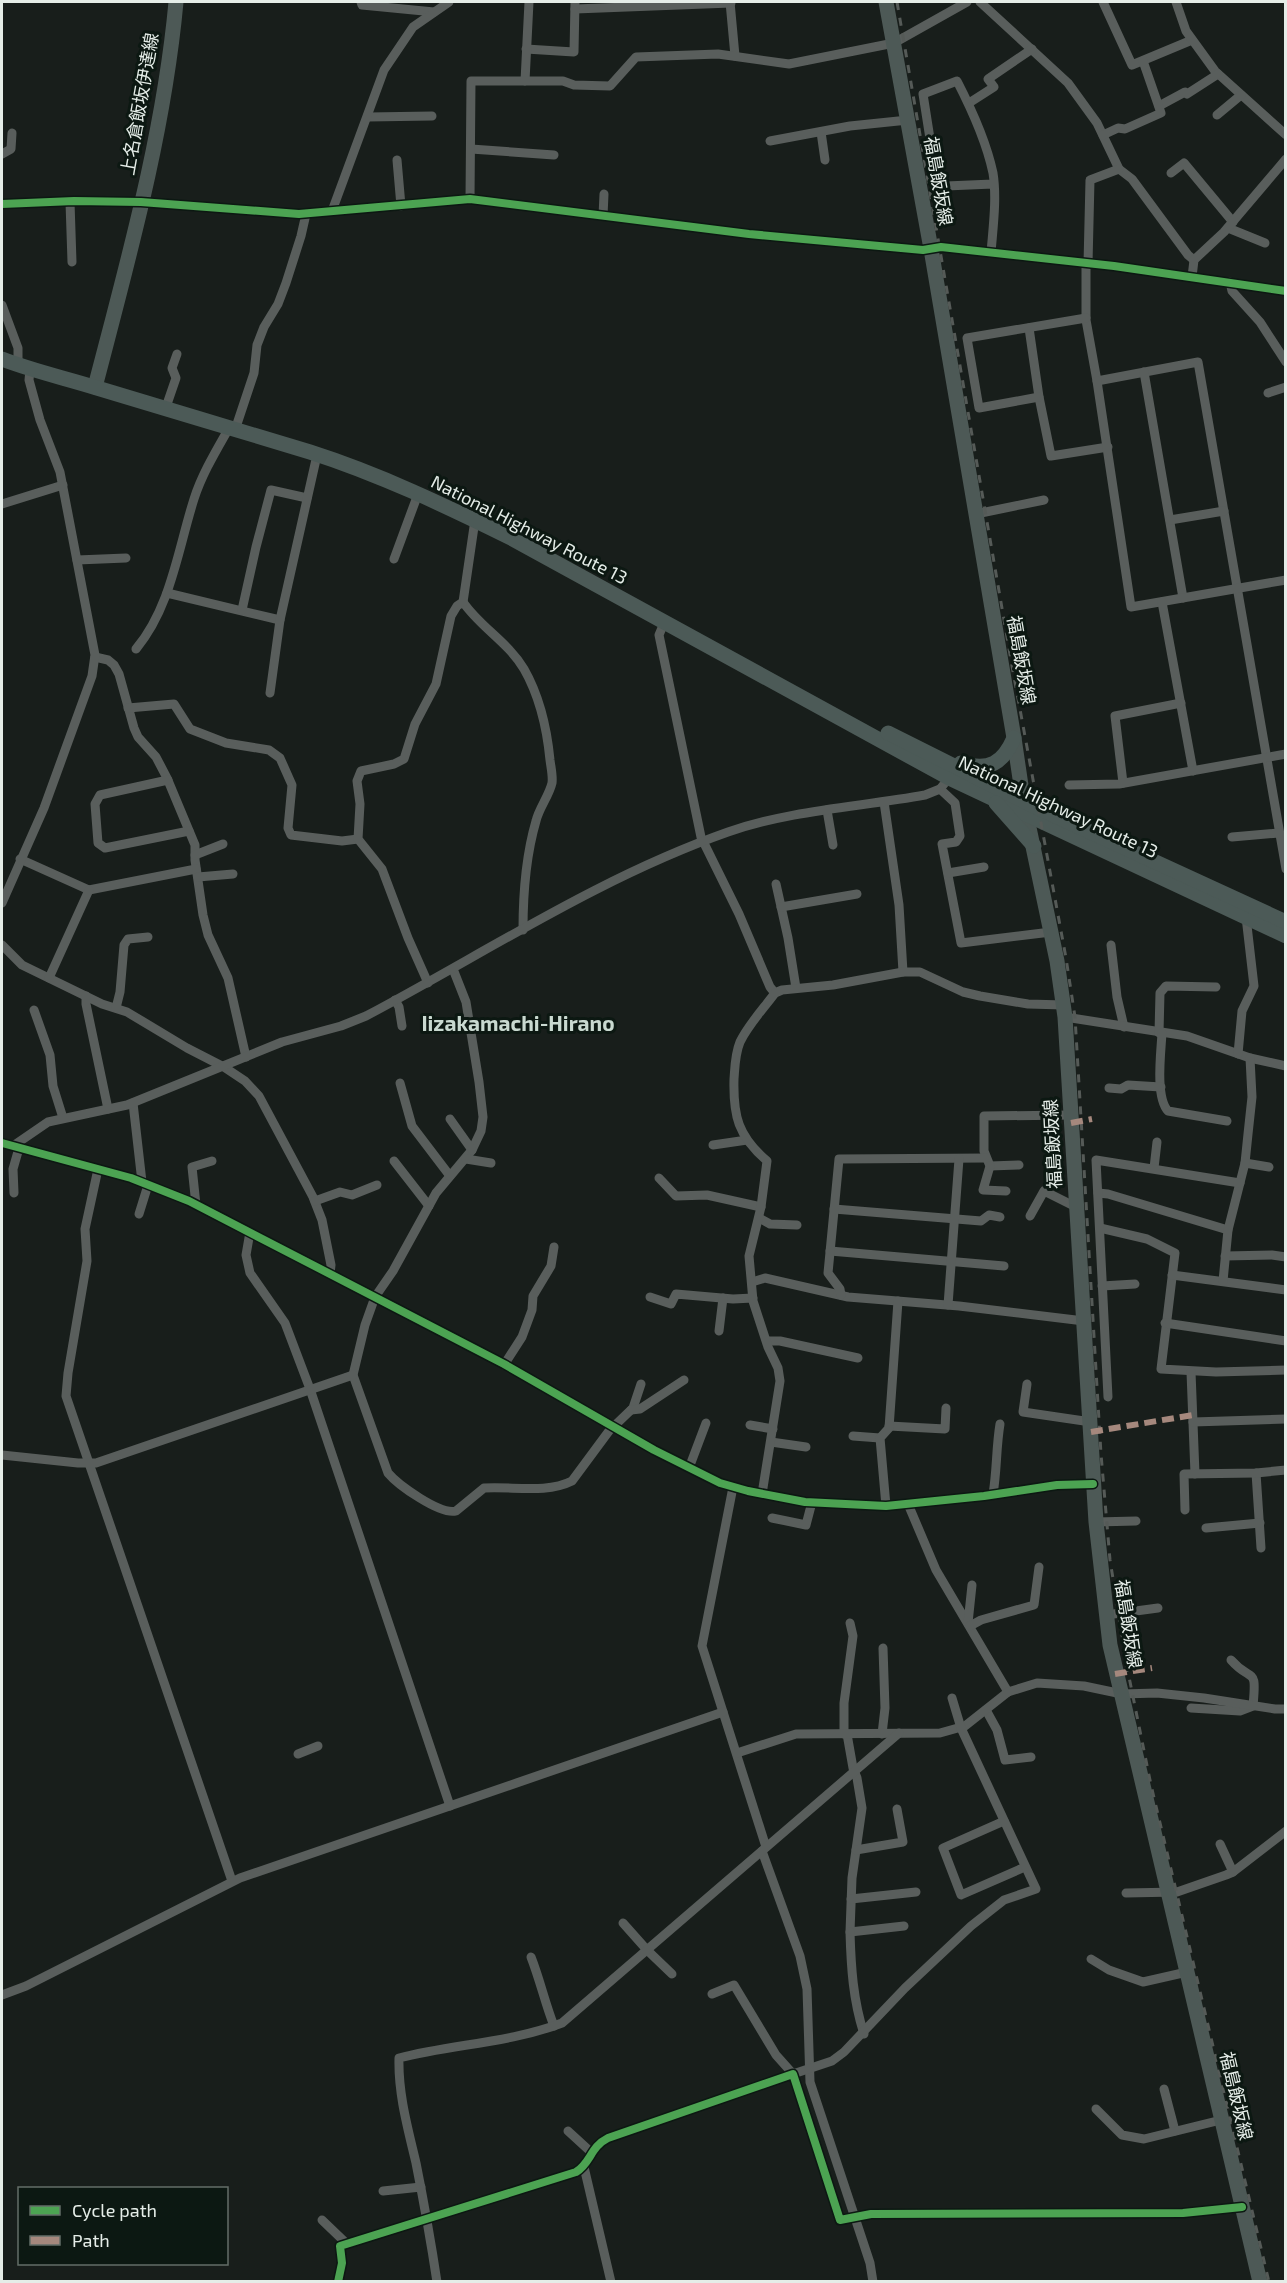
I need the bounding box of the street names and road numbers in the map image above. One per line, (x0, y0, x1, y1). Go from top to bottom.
street label: 上名倉飯坂伊達線 (116, 31, 162, 177)
street label: 福島飯坂線 (920, 135, 958, 227)
street label: National Highway Route 13 (428, 470, 631, 588)
street label: 福島飯坂線 (1003, 614, 1041, 706)
street label: National Highway Route 13 (955, 750, 1162, 862)
street label: 福島飯坂線 (1039, 1099, 1065, 1190)
street label: 福島飯坂線 (1111, 1578, 1147, 1670)
street label: 福島飯坂線 (1216, 2049, 1258, 2142)

